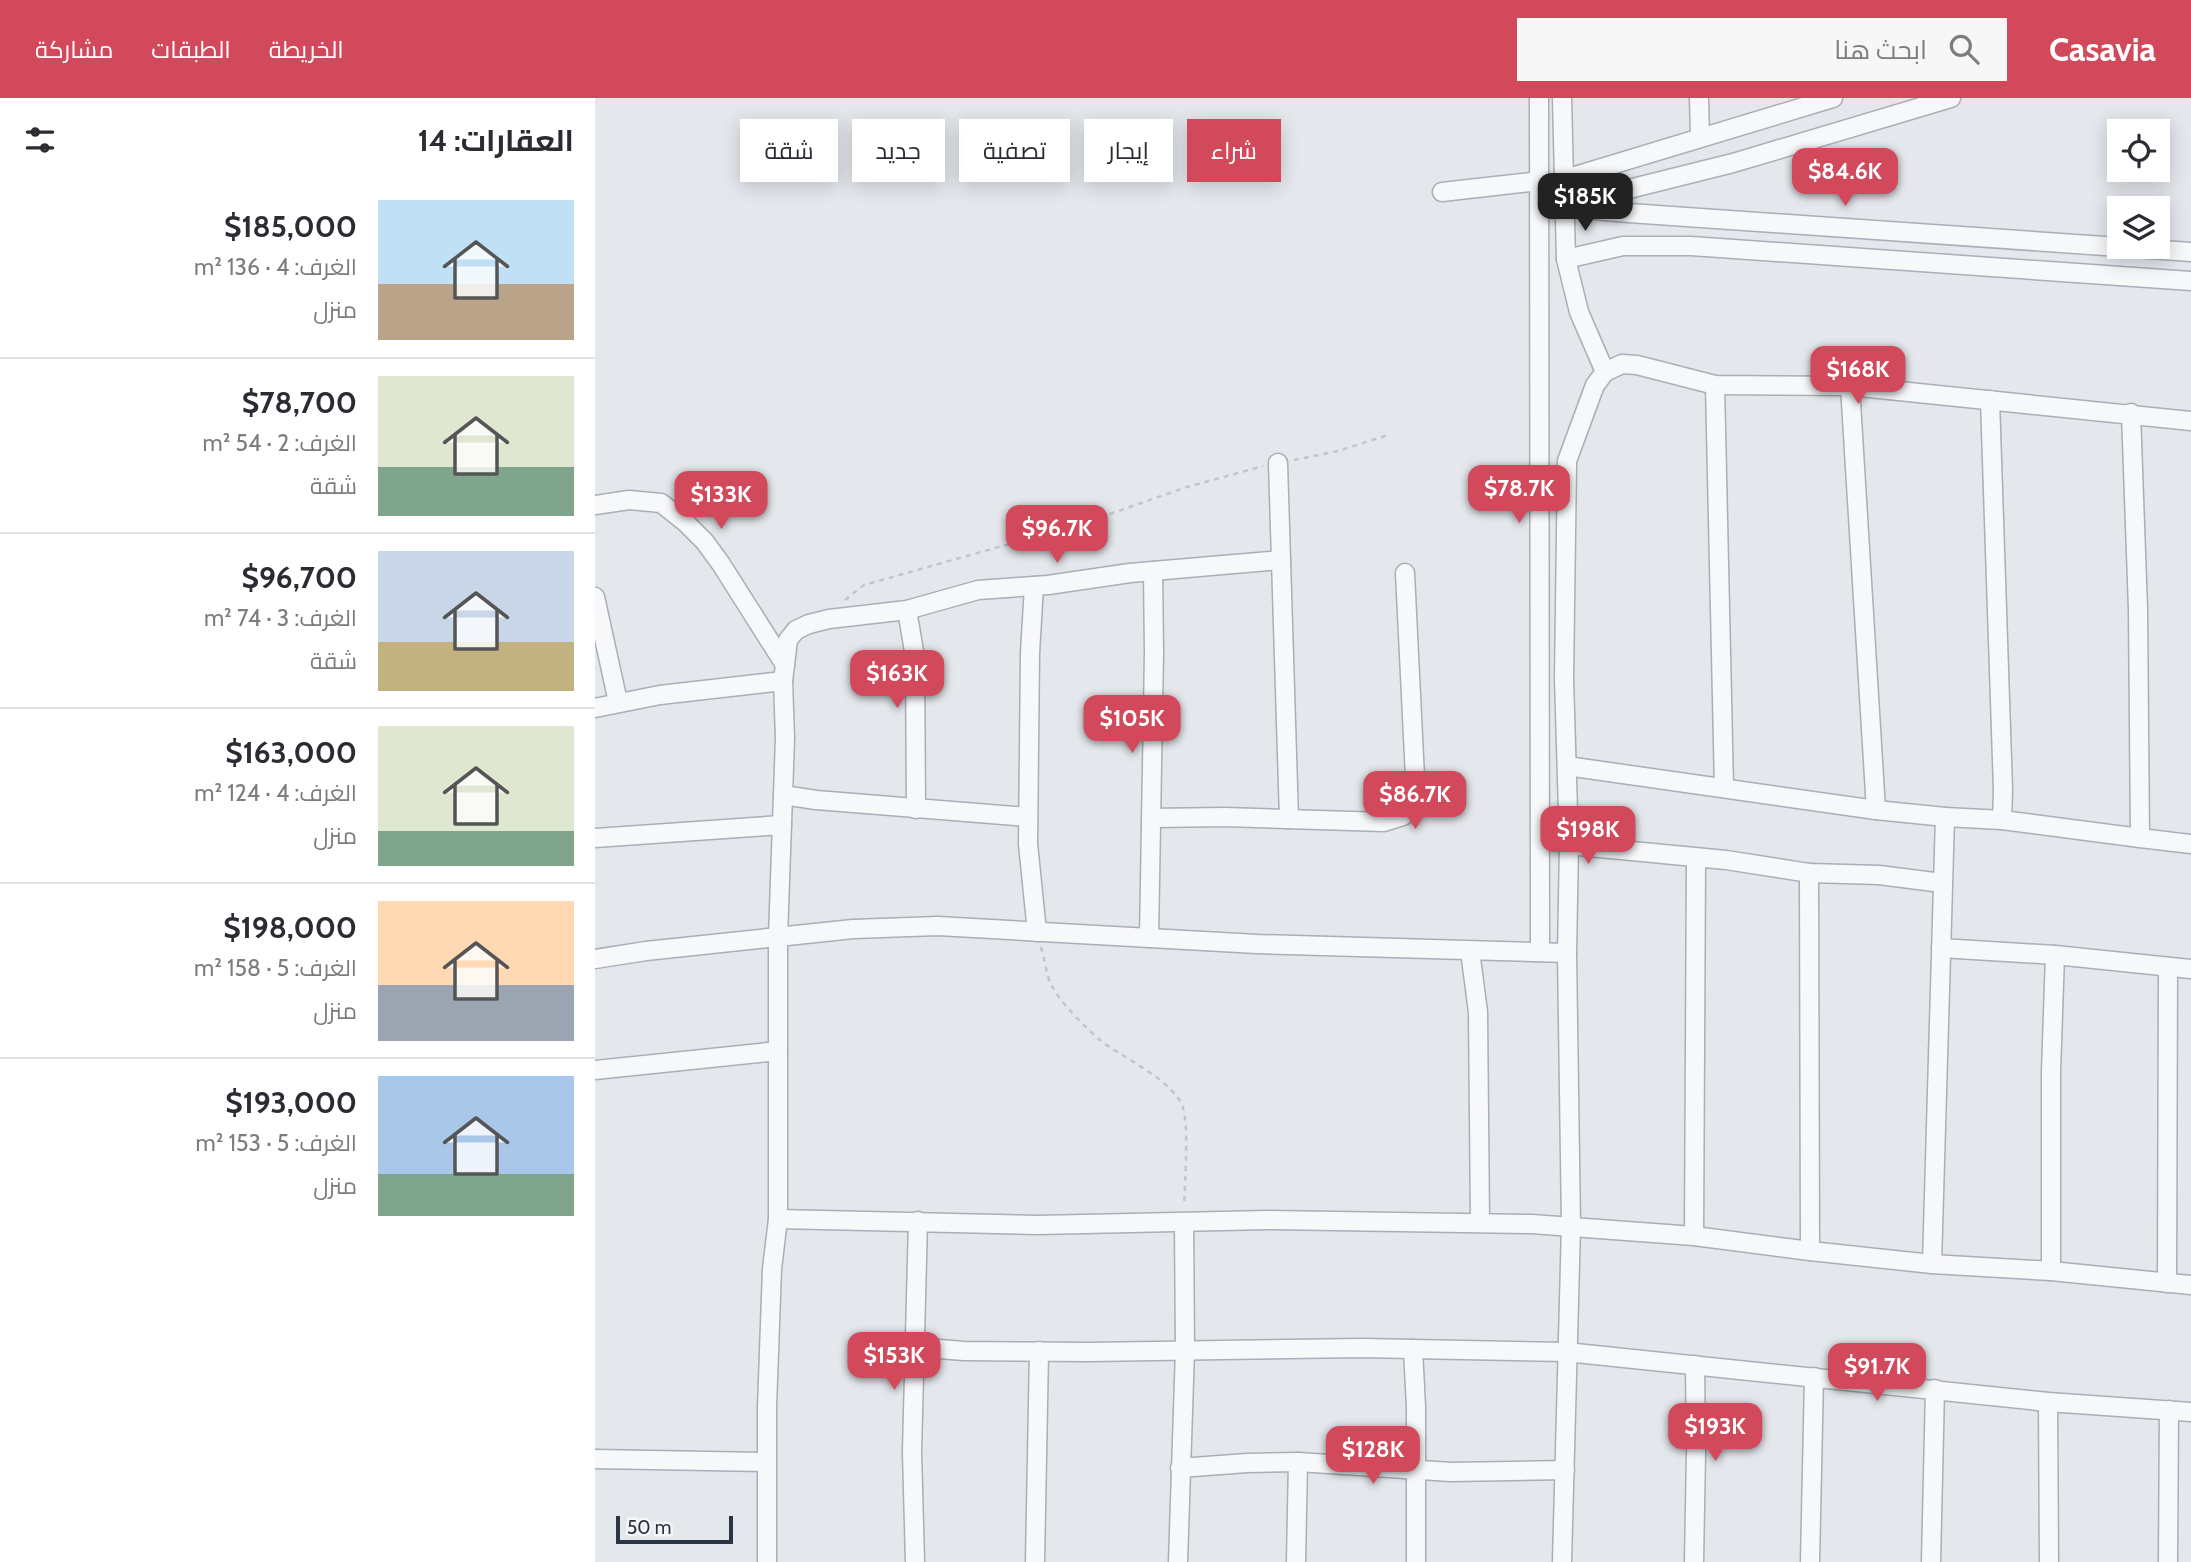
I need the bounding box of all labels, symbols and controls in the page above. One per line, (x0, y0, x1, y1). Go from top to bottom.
search box (1517, 18, 2007, 81)
text: Casavia (2049, 29, 2156, 69)
icon: search (1945, 30, 1983, 68)
text: ابحث هنا (1834, 34, 1927, 66)
text: مشاركة (35, 35, 113, 64)
text: الطبقات (151, 35, 231, 64)
text: الخريطة (269, 35, 344, 64)
chip: شقة (740, 119, 838, 182)
chip: جديد (852, 119, 945, 182)
chip: تصفية (959, 119, 1070, 182)
chip: إيجار (1084, 119, 1173, 182)
chip: شراء (1187, 119, 1281, 182)
map controls (2107, 119, 2170, 259)
button: locate (2107, 119, 2170, 182)
icon: filters (21, 121, 59, 159)
text: العقارات: 14 (418, 122, 574, 159)
pin: $84.6K (1788, 148, 1902, 208)
text: $84.6K (1808, 157, 1882, 185)
pin: $185K (1536, 174, 1634, 233)
text: $185K (1554, 182, 1616, 210)
button: layers (2107, 196, 2170, 259)
text: $185,000 (224, 208, 357, 245)
icon: home (434, 228, 518, 312)
text: الغرف: 4 · 136 m² (194, 253, 357, 281)
text: منزل (313, 296, 357, 324)
pin: $168K (1809, 346, 1907, 406)
text: $168K (1826, 355, 1890, 383)
text: $78,700 (242, 384, 357, 421)
icon: home (434, 404, 518, 488)
text: الغرف: 2 · 54 m² (203, 429, 357, 457)
pin: $78.7K (1462, 466, 1576, 525)
text: شقة (310, 472, 357, 500)
pin: $133K (672, 472, 770, 531)
text: $78.7K (1484, 474, 1554, 502)
text: $133K (690, 480, 752, 508)
pin: $96.7K (1000, 505, 1114, 565)
text: $96.7K (1022, 514, 1092, 542)
text: $96,700 (242, 559, 357, 596)
icon: home (434, 579, 518, 663)
text: الغرف: 3 · 74 m² (204, 604, 357, 632)
text: شقة (310, 647, 357, 675)
pin: $163K (848, 650, 946, 710)
text: $163K (866, 659, 928, 687)
pin: $105K (1083, 696, 1181, 755)
text: $105K (1100, 704, 1164, 732)
text: $163,000 (225, 734, 357, 771)
icon: home (434, 754, 518, 838)
pin: $86.7K (1358, 772, 1472, 831)
text: الغرف: 4 · 124 m² (194, 779, 357, 807)
text: $86.7K (1379, 780, 1451, 808)
pin: $198K (1539, 806, 1637, 866)
text: $198K (1556, 815, 1620, 843)
text: منزل (313, 822, 357, 850)
text: $198,000 (223, 909, 357, 946)
icon: home (434, 929, 518, 1013)
text: الغرف: 5 · 158 m² (194, 954, 357, 982)
text: منزل (313, 997, 357, 1025)
text: $193,000 (225, 1084, 357, 1121)
icon: home (434, 1104, 518, 1188)
text: الغرف: 5 · 153 m² (196, 1129, 357, 1157)
text: منزل (313, 1172, 357, 1200)
pin: $153K (845, 1332, 943, 1392)
text: $153K (864, 1341, 925, 1369)
pin: $91.7K (1820, 1344, 1934, 1403)
text: $91.7K (1844, 1352, 1910, 1380)
pin: $193K (1666, 1404, 1764, 1463)
text: $193K (1684, 1412, 1746, 1440)
pin: $128K (1324, 1426, 1422, 1486)
text: $128K (1342, 1435, 1404, 1463)
scale bar (616, 1513, 733, 1545)
text: 50 m (627, 1516, 671, 1539)

